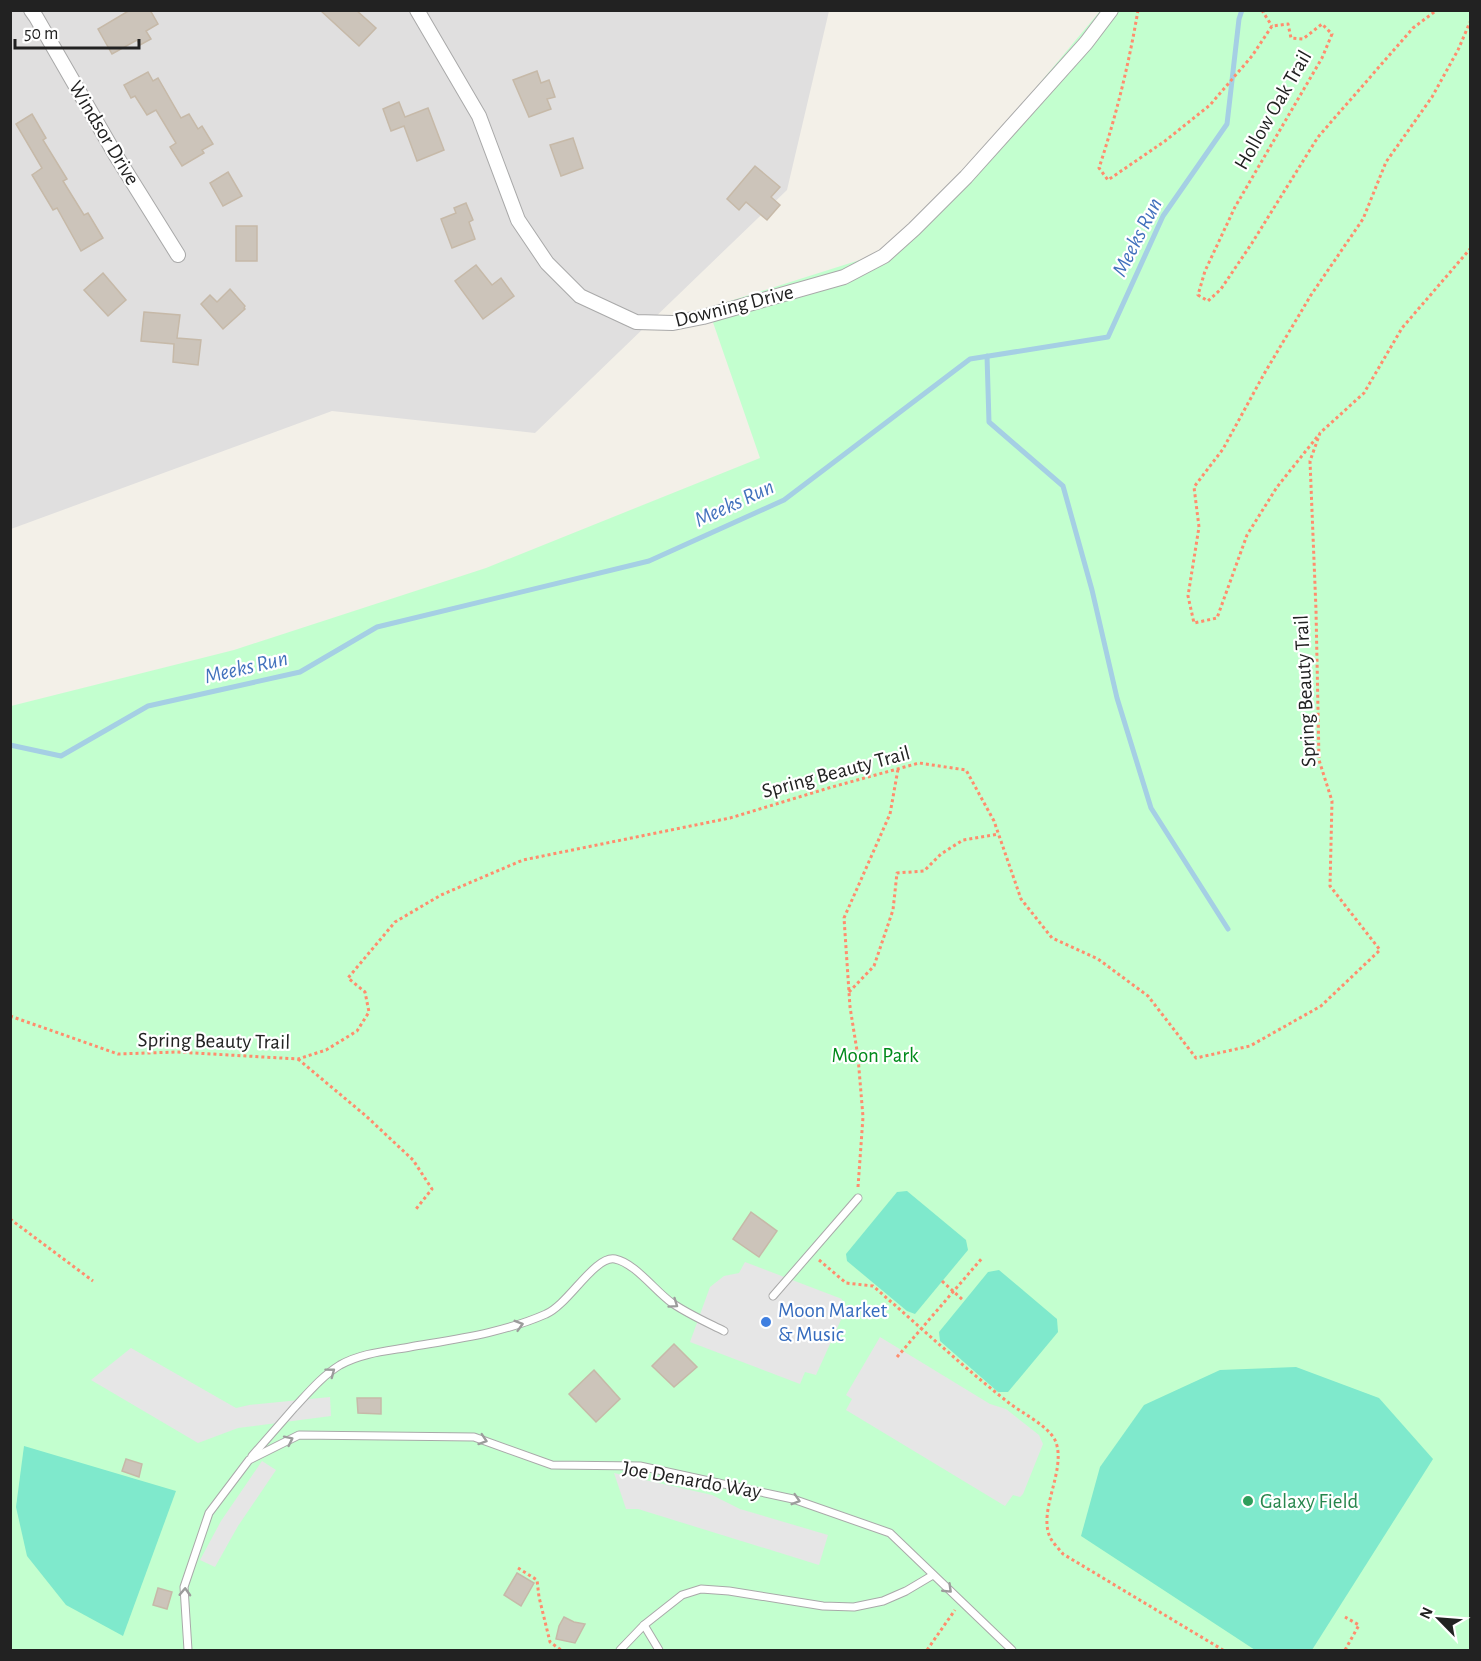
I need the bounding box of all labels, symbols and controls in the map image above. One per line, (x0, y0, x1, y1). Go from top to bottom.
scale bar (15, 12, 140, 50)
text: 50 m (24, 25, 58, 43)
street label: Hollow Oak Trail (1230, 47, 1316, 173)
street label: Windsor Drive (65, 77, 143, 189)
water label: Meeks Run (1108, 194, 1166, 280)
street label: Downing Drive (672, 281, 796, 331)
water label: Meeks Run (691, 475, 777, 531)
street label: Spring Beauty Trail (1291, 614, 1319, 768)
water label: Meeks Run (202, 647, 290, 687)
street label: Spring Beauty Trail (760, 742, 912, 802)
street label: Spring Beauty Trail (138, 1029, 290, 1053)
park label: Moon Park (831, 1045, 919, 1066)
one-way arrow (667, 1297, 678, 1308)
place label: Moon Market & Music (778, 1300, 887, 1345)
marker: Moon Market & Music (759, 1315, 773, 1329)
one-way arrow (514, 1319, 524, 1332)
one-way arrow (325, 1368, 336, 1379)
one-way arrow (477, 1433, 488, 1446)
one-way arrow (283, 1435, 294, 1447)
street label: Joe Denardo Way (621, 1457, 763, 1503)
place label: Galaxy Field (1260, 1491, 1359, 1512)
one-way arrow (790, 1493, 801, 1505)
marker: Galaxy Field (1241, 1494, 1255, 1508)
one-way arrow (940, 1581, 951, 1592)
one-way arrow (179, 1588, 191, 1597)
north arrow (1409, 1589, 1469, 1649)
text: N (1417, 1605, 1436, 1622)

